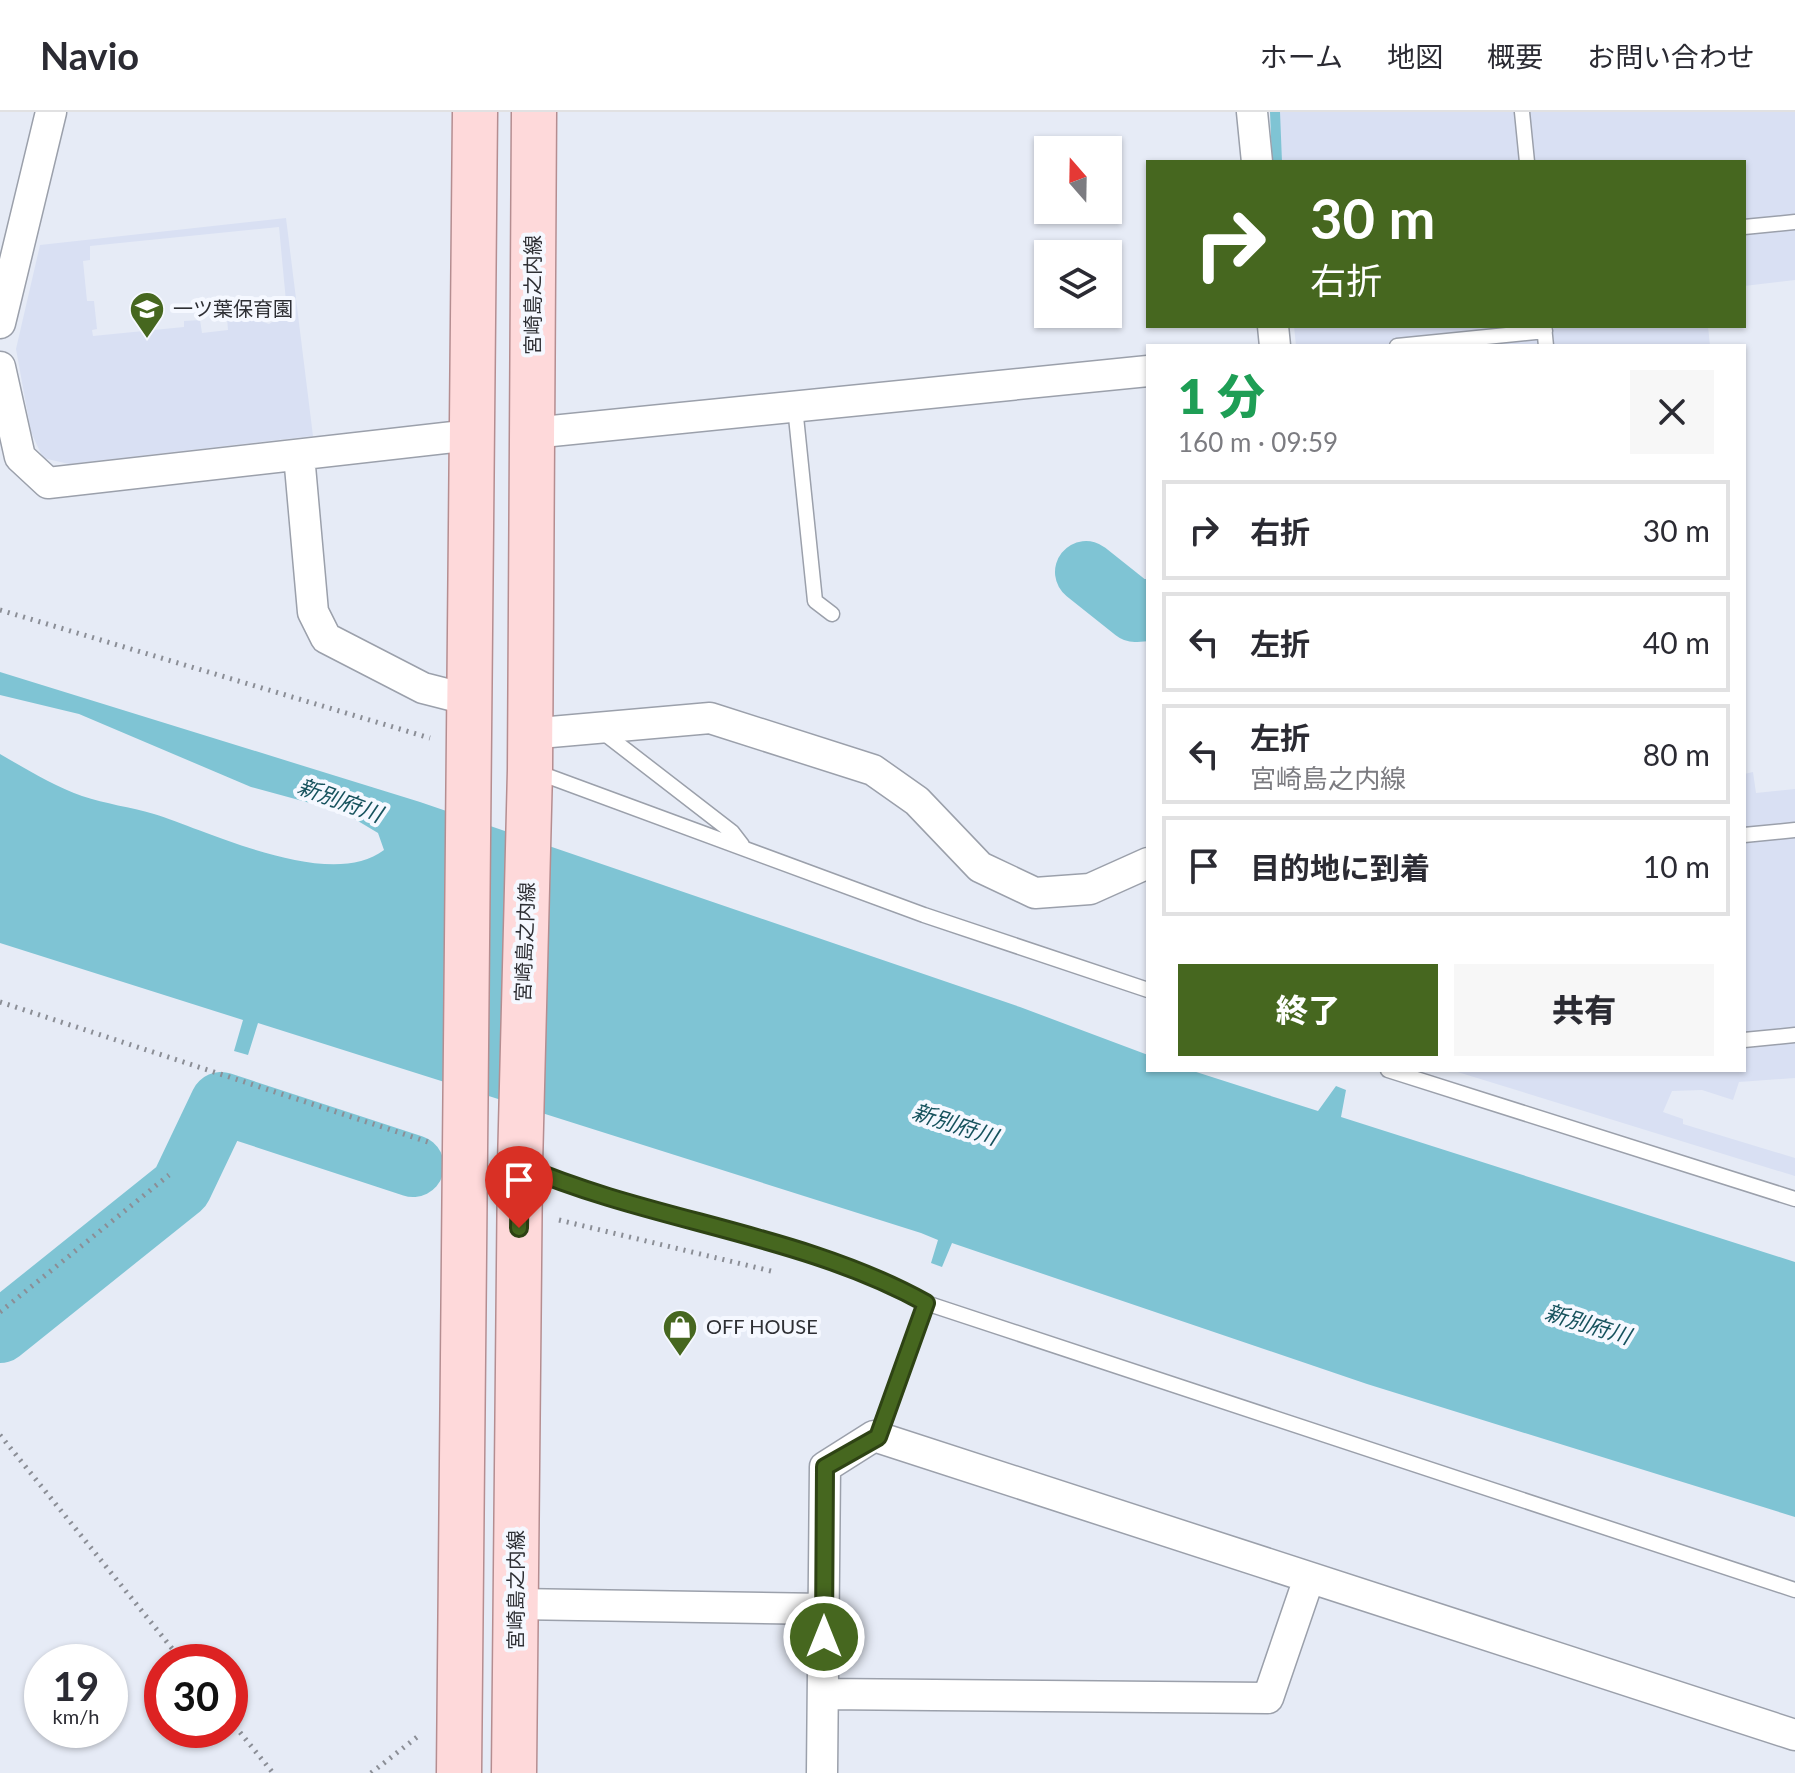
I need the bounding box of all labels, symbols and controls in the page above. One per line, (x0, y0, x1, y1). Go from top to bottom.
text: Navio (40, 32, 139, 78)
text: ホーム (1260, 39, 1343, 73)
text: 地図 (1387, 39, 1443, 73)
text: 概要 (1487, 39, 1543, 73)
text: お問い合わせ (1587, 39, 1755, 73)
north arrow (1034, 136, 1122, 224)
map controls (1034, 136, 1122, 328)
text: 30 m (1310, 184, 1435, 251)
icon: right (1178, 192, 1282, 296)
street label: 宮崎島之内線 (520, 235, 544, 355)
button: layers (1034, 240, 1122, 328)
text: 右折 (1310, 258, 1382, 302)
school or university icon: 一ツ葉保育園 (128, 290, 166, 340)
place label: 一ツ葉保育園 (173, 296, 293, 320)
text: 1 分 (1178, 367, 1265, 424)
button: close (1630, 370, 1714, 454)
text: 160 m · 09:59 (1178, 426, 1338, 458)
icon: right (1182, 508, 1226, 552)
text: 30 m (1643, 512, 1710, 548)
text: 右折 (1250, 513, 1310, 549)
icon: left (1182, 620, 1226, 664)
text: 40 m (1643, 624, 1710, 660)
text: 左折 (1250, 625, 1310, 661)
text: 左折 (1250, 719, 1310, 755)
icon: left (1182, 732, 1226, 776)
text: 80 m (1643, 736, 1710, 772)
text: 宮崎島之内線 (1250, 762, 1406, 794)
water label: 新別府川 (294, 772, 388, 828)
icon: arrive (1182, 844, 1226, 888)
text: 10 m (1643, 848, 1710, 884)
text: 目的地に到着 (1250, 849, 1430, 885)
street label: 宮崎島之内線 (510, 882, 538, 1002)
button: 終了 (1178, 964, 1438, 1056)
button: 共有 (1454, 964, 1714, 1056)
water label: 新別府川 (909, 1097, 1003, 1151)
pin (485, 1146, 553, 1228)
icon: arrive (497, 1158, 541, 1202)
water label: 新別府川 (1542, 1298, 1636, 1350)
shop icon: OFF HOUSE (661, 1308, 699, 1358)
place label: OFF HOUSE (706, 1314, 818, 1338)
street label: 宮崎島之内線 (503, 1530, 527, 1650)
position arrow (782, 1595, 866, 1679)
speed limit sign: 30 (144, 1644, 248, 1748)
text: 19 (53, 1662, 99, 1710)
text: km/h (53, 1704, 99, 1728)

